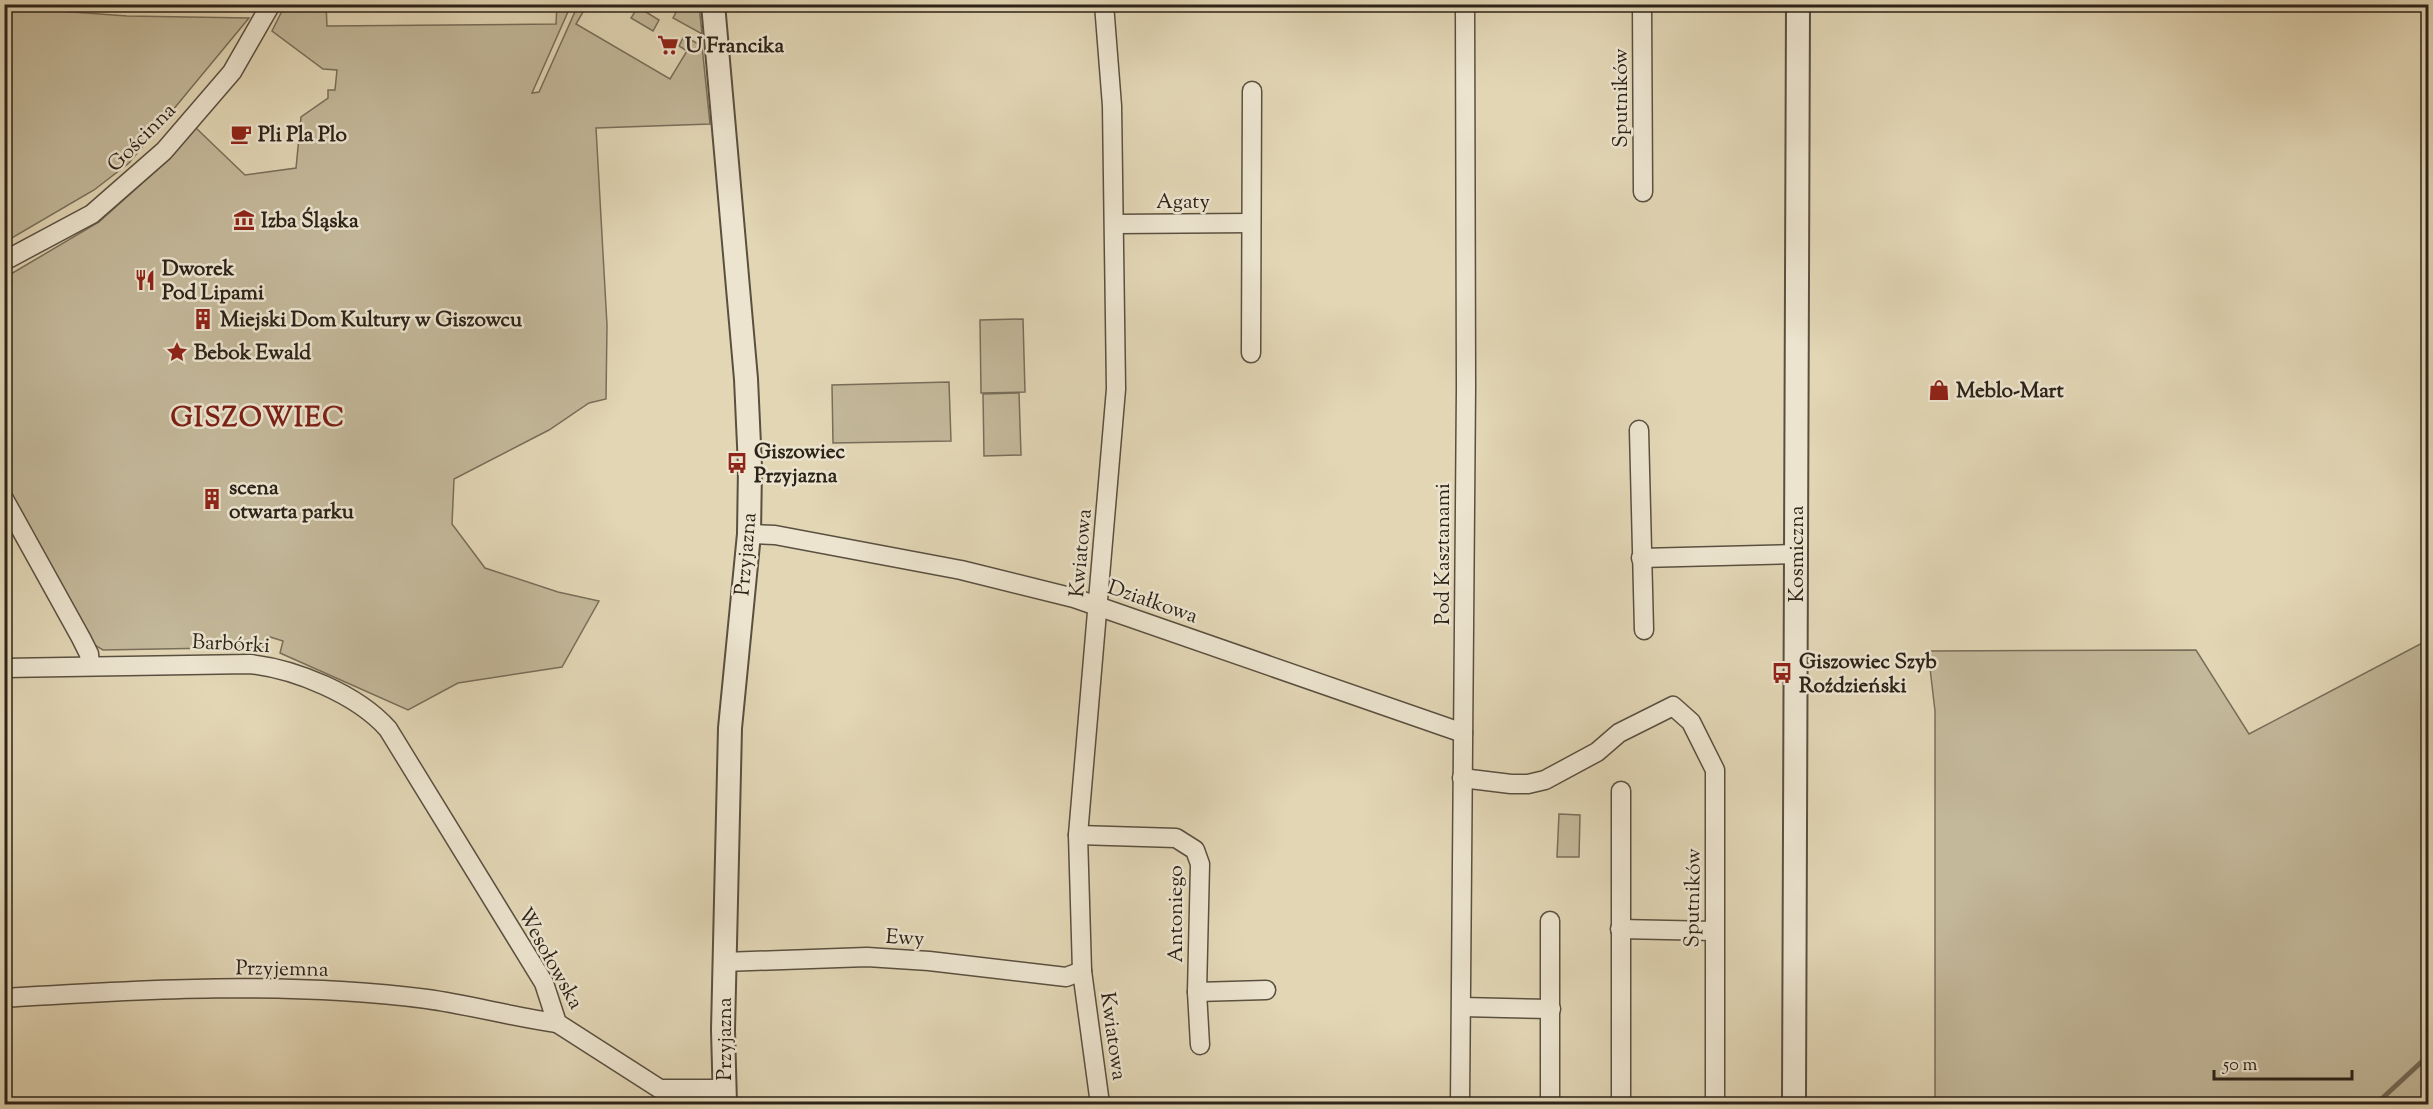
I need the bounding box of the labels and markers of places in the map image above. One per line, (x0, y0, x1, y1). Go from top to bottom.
place label: U Francika (685, 32, 785, 62)
supermarket icon: U Francika (656, 33, 680, 57)
place label: Pli Pla Plo (258, 121, 347, 151)
cafe icon: Pli Pla Plo (229, 122, 253, 146)
place label: Izba Śląska (261, 207, 359, 237)
museum icon: Izba Śląska (232, 208, 256, 232)
place label: Dworek Pod Lipami (162, 255, 264, 309)
restaurant icon: Dworek Pod Lipami (133, 268, 157, 292)
place label: Miejski Dom Kultury w Giszowcu (220, 306, 523, 336)
building icon: Miejski Dom Kultury w Giszowcu (191, 307, 215, 331)
place label: Bebok Ewald (194, 339, 311, 369)
place icon: Bebok Ewald (165, 340, 189, 364)
place label: Meblo-Mart (1956, 377, 2064, 407)
shop icon: Meblo-Mart (1927, 378, 1951, 402)
place label: Giszowiec Przyjazna (754, 438, 846, 492)
bus stop icon: Giszowiec Przyjazna (725, 451, 749, 475)
place label: scena otwarta parku (229, 474, 355, 528)
building icon: scena otwarta parku (200, 487, 224, 511)
place label: Giszowiec Szyb Roździeński (1799, 648, 1937, 702)
bus stop icon: Giszowiec Szyb Roździeński (1770, 661, 1794, 685)

